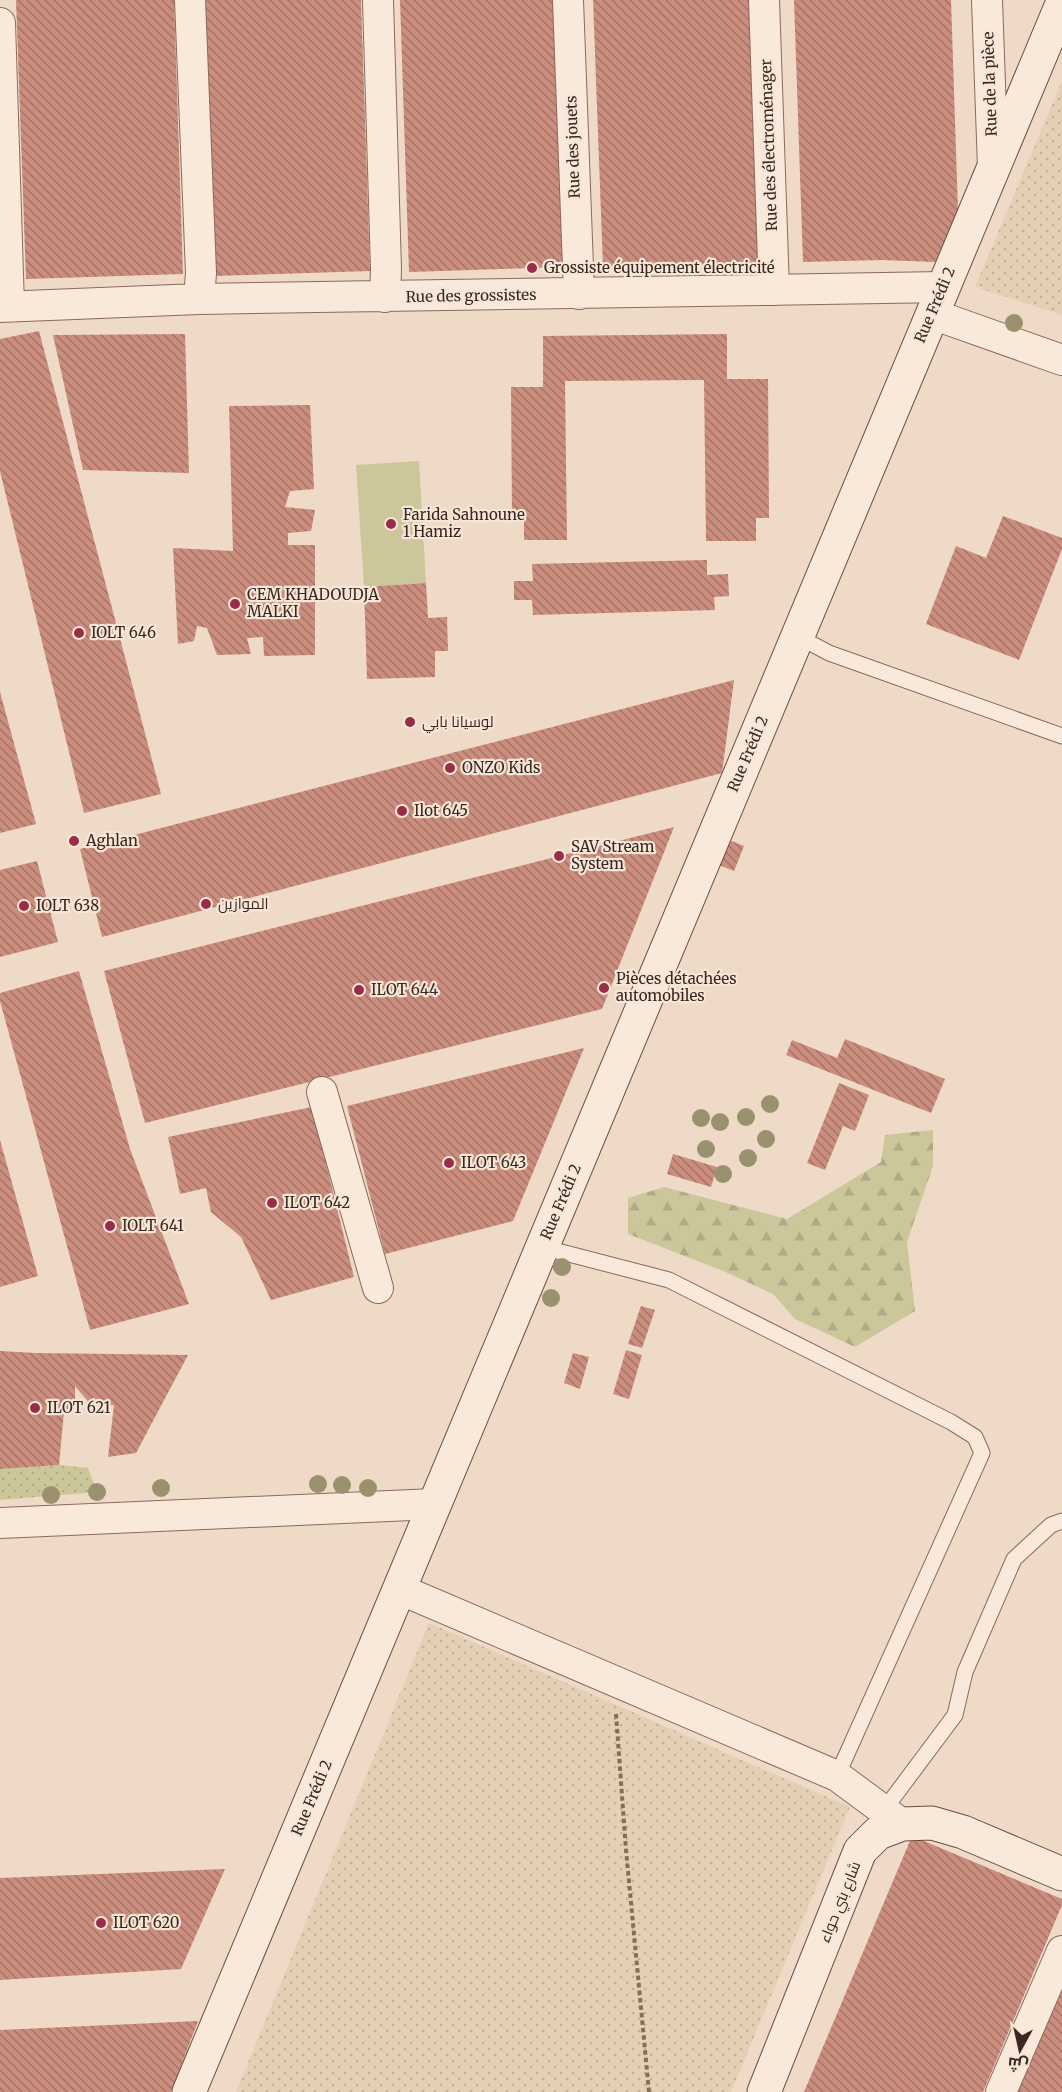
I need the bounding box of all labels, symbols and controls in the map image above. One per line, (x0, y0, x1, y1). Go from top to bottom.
street label: Rue de la pièce (978, 31, 1001, 137)
street label: Rue des électroménager (756, 58, 781, 231)
street label: Rue des jouets (561, 95, 584, 199)
place label: Grossiste équipement électricité (544, 258, 775, 277)
marker: Grossiste équipement électricité (525, 261, 539, 275)
street label: Rue Frédi 2 (910, 264, 959, 346)
street label: Rue des grossistes (405, 285, 537, 306)
place label: Farida Sahnoune 1 Hamiz (403, 505, 525, 541)
marker: Farida Sahnoune 1 Hamiz (384, 517, 398, 531)
place label: CEM KHADOUDJA MALKI (247, 585, 379, 621)
marker: CEM KHADOUDJA MALKI (228, 597, 242, 611)
place label: IOLT 646 (91, 623, 156, 642)
marker: IOLT 646 (72, 626, 86, 640)
place label: لوسيانا بابي (422, 712, 494, 734)
street label: Rue Frédi 2 (723, 713, 772, 795)
marker: لوسيانا بابي (403, 715, 417, 729)
place label: ONZO Kids (462, 758, 540, 777)
marker: ONZO Kids (443, 761, 457, 775)
place label: Ilot 645 (414, 801, 468, 820)
marker: Ilot 645 (395, 804, 409, 818)
place label: Aghlan (85, 831, 138, 850)
marker: Aghlan (67, 834, 81, 848)
place label: SAV Stream System (571, 837, 654, 873)
marker: SAV Stream System (552, 849, 566, 863)
place label: الموازين (218, 894, 269, 914)
place label: IOLT 638 (36, 896, 99, 915)
marker: الموازين (199, 897, 213, 911)
marker: IOLT 638 (17, 899, 31, 913)
place label: Pièces détachées automobiles (616, 969, 737, 1005)
place label: ILOT 644 (371, 980, 438, 999)
marker: Pièces détachées automobiles (597, 981, 611, 995)
marker: ILOT 644 (352, 983, 366, 997)
place label: ILOT 643 (461, 1153, 526, 1172)
marker: ILOT 643 (442, 1156, 456, 1170)
street label: Rue Frédi 2 (536, 1161, 585, 1243)
place label: ILOT 642 (284, 1193, 350, 1212)
marker: ILOT 642 (265, 1196, 279, 1210)
place label: IOLT 641 (122, 1216, 184, 1235)
marker: IOLT 641 (103, 1219, 117, 1233)
place label: ILOT 621 (47, 1398, 111, 1417)
marker: ILOT 621 (28, 1401, 42, 1415)
street label: Rue Frédi 2 (287, 1757, 336, 1839)
street label: شارع بني حواء (815, 1858, 867, 1946)
place label: ILOT 620 (113, 1913, 180, 1932)
marker: ILOT 620 (94, 1916, 108, 1930)
north arrow (990, 2020, 1050, 2080)
text: ش (1006, 2054, 1029, 2076)

